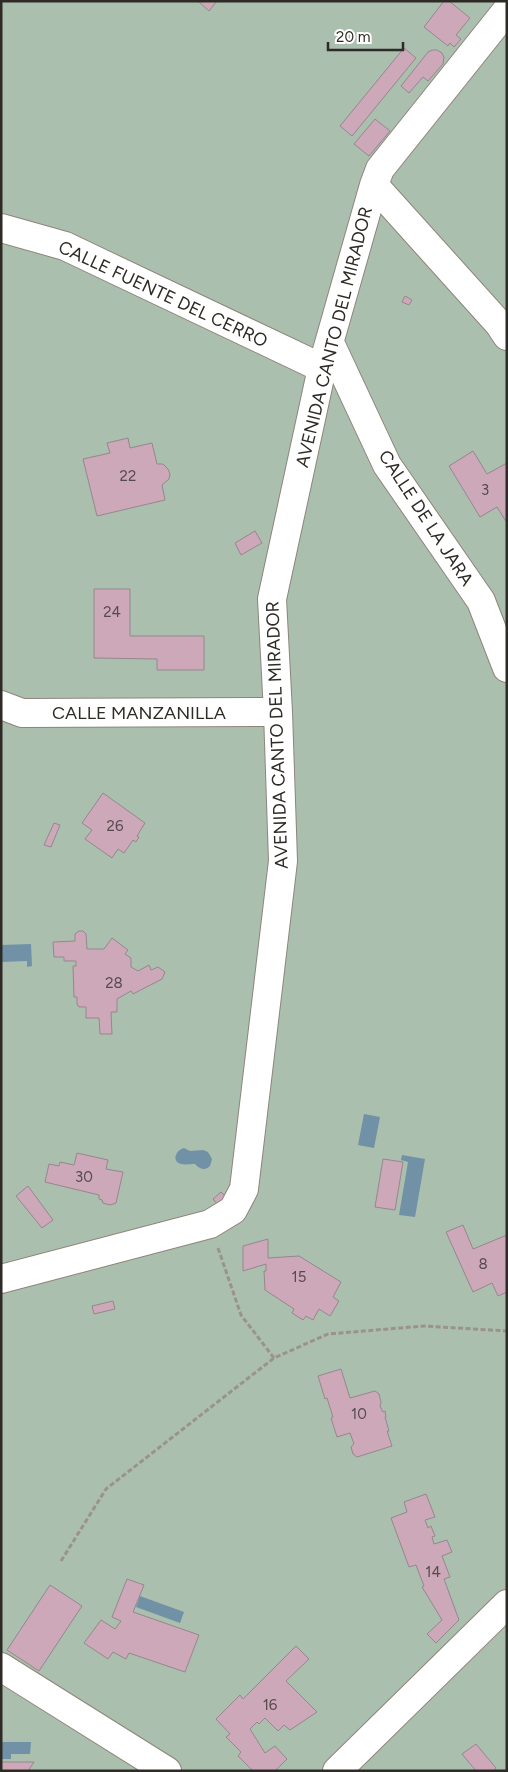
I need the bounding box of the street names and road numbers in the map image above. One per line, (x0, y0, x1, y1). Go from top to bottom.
street label: AVENIDA CANTO DEL MIRADOR (291, 204, 377, 470)
street label: CALLE FUENTE DEL CERRO (55, 236, 271, 352)
street label: CALLE DE LA JARA (374, 446, 478, 590)
street label: AVENIDA CANTO DEL MIRADOR (261, 601, 293, 869)
street label: CALLE MANZANILLA (52, 702, 226, 724)

